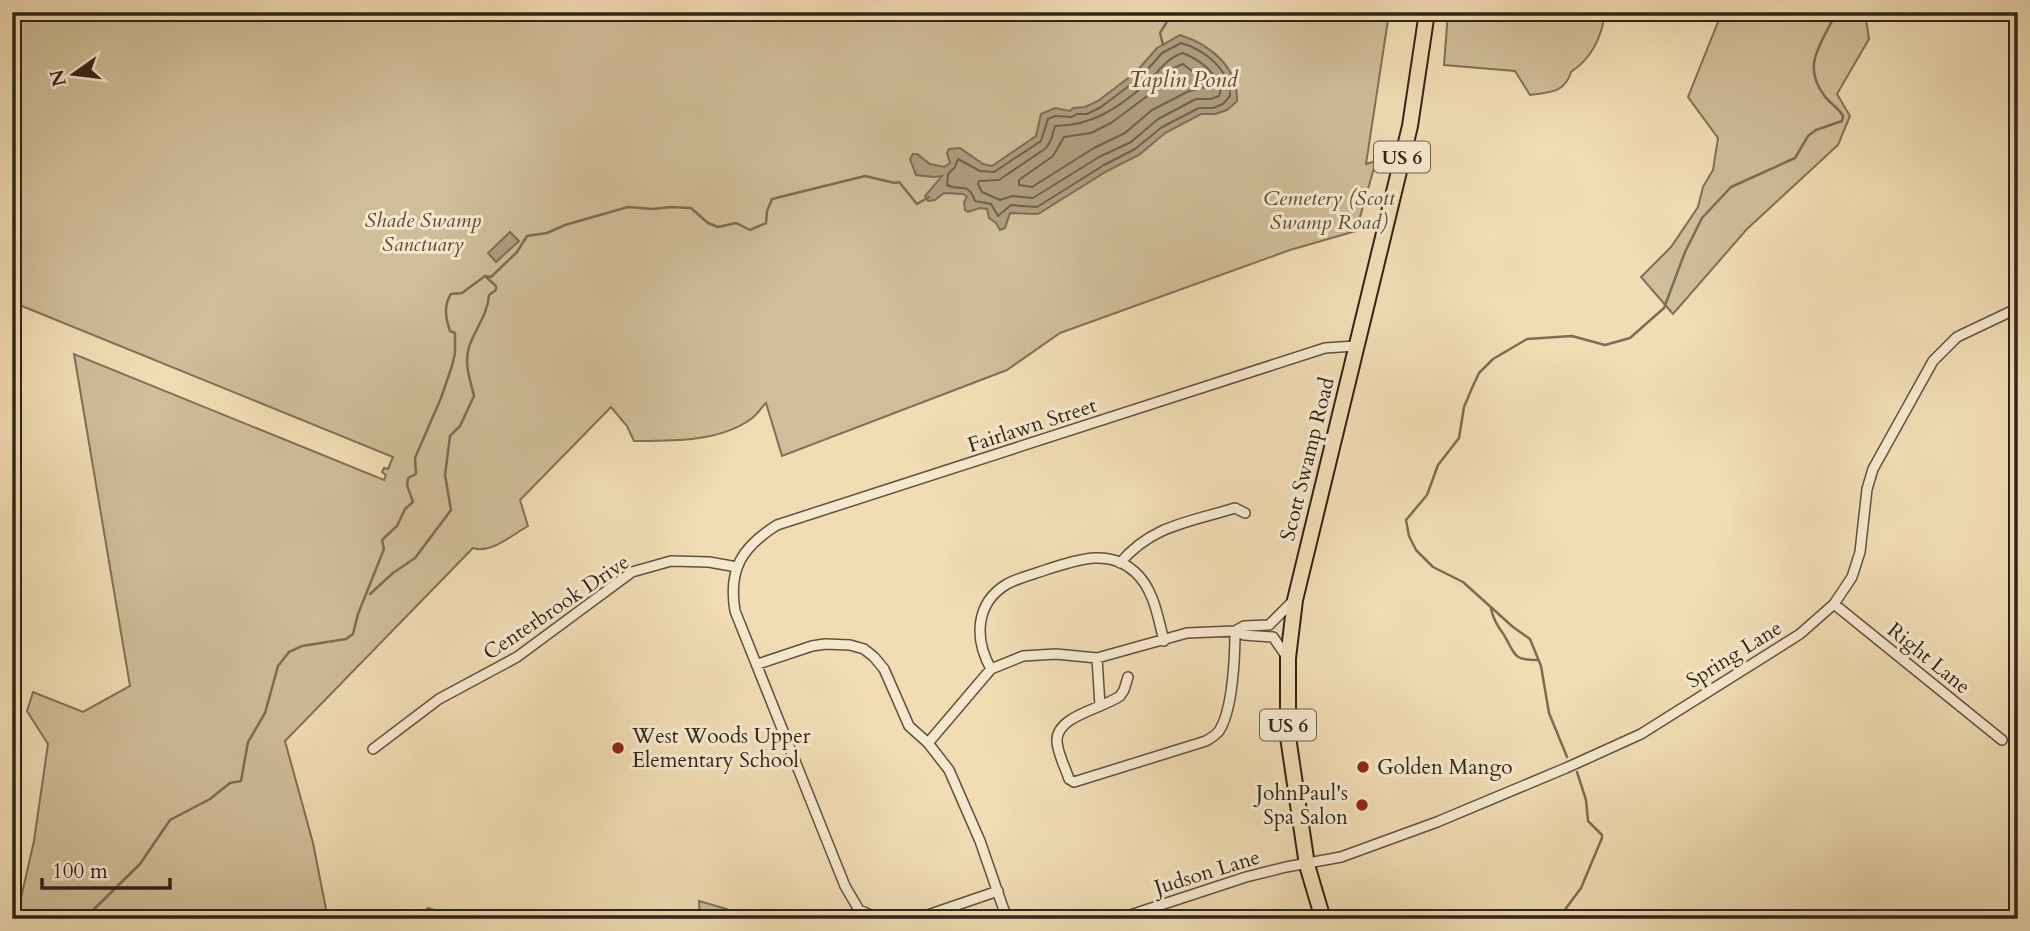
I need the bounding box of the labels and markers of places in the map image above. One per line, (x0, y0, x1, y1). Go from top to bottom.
place label: West Woods Upper Elementary School (631, 722, 811, 775)
marker: West Woods Upper Elementary School (610, 740, 626, 756)
place label: Golden Mango (1377, 753, 1513, 782)
marker: Golden Mango (1355, 759, 1371, 775)
place label: JohnPaul's Spa Salon (1253, 779, 1348, 832)
marker: JohnPaul's Spa Salon (1354, 797, 1370, 813)

